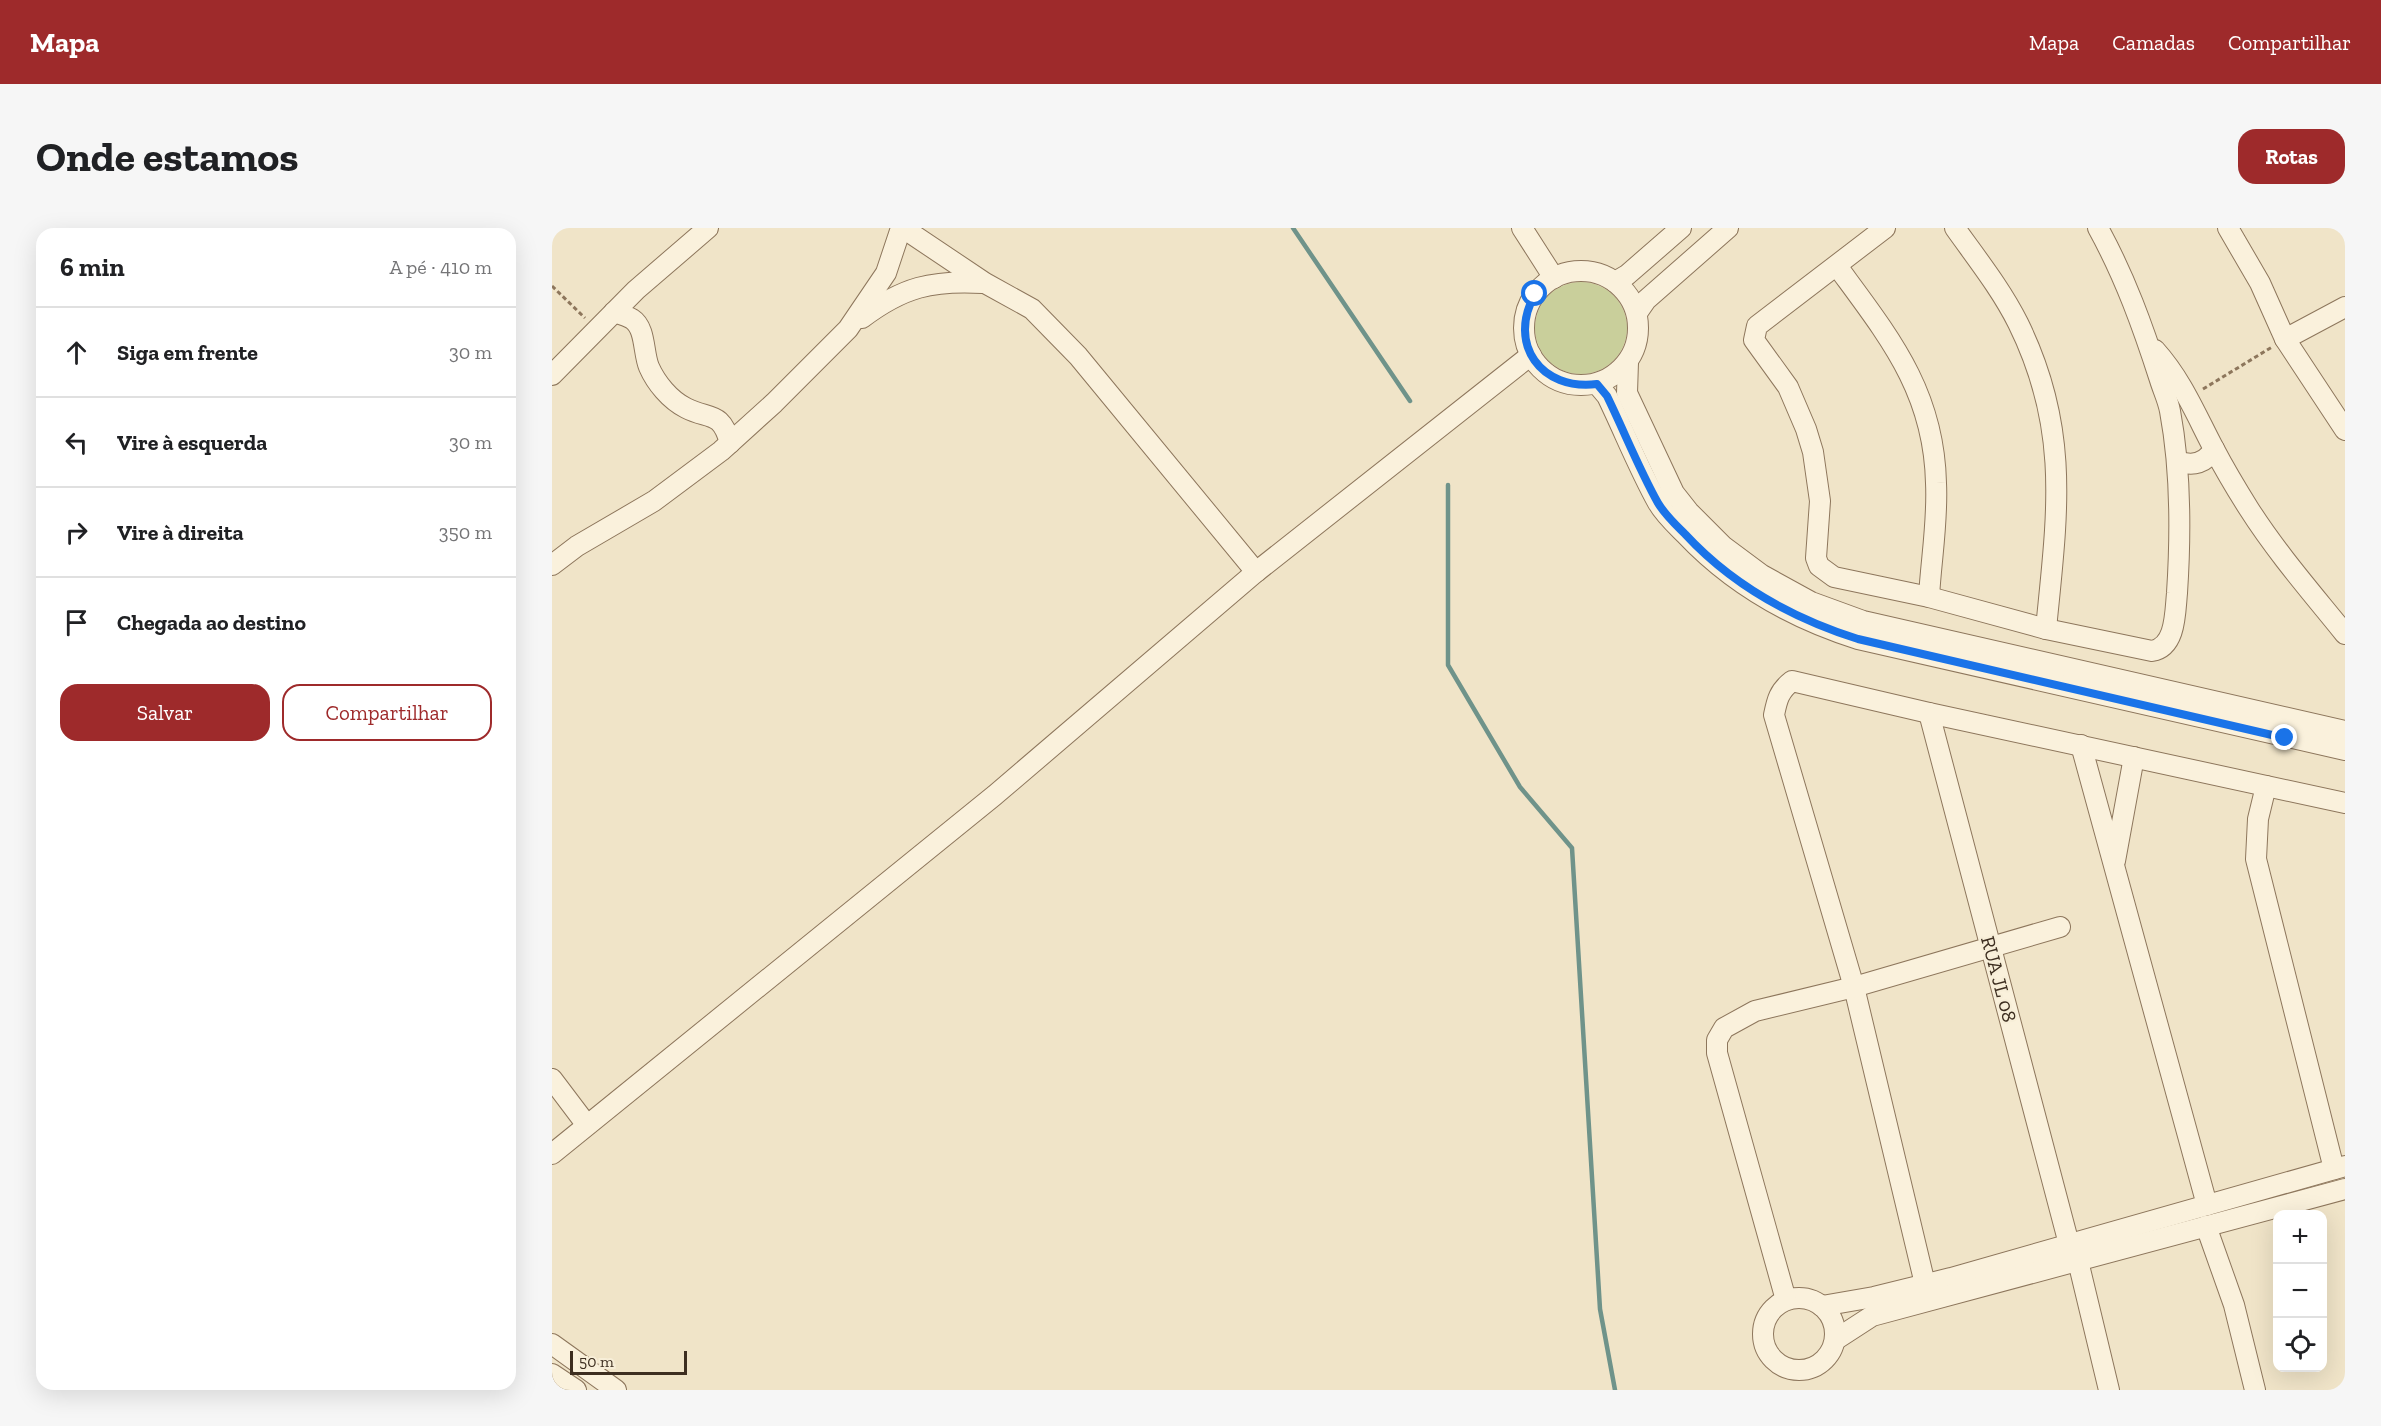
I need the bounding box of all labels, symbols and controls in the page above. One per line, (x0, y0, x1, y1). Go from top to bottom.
text: Mapa (30, 26, 99, 59)
text: Mapa (2029, 30, 2079, 55)
text: Camadas (2112, 30, 2195, 55)
text: Compartilhar (2228, 30, 2351, 55)
button: Rotas (2238, 129, 2345, 184)
text: Onde estamos (36, 131, 298, 182)
text: 6 min (60, 251, 125, 283)
text: A pé · 410 m (390, 255, 492, 279)
route start (1521, 280, 1547, 306)
icon: ahead (60, 336, 93, 369)
text: Siga em frente (117, 339, 258, 366)
text: 30 m (449, 340, 492, 364)
icon: left (60, 426, 93, 459)
text: Vire à esquerda (117, 429, 267, 456)
text: 30 m (449, 430, 492, 454)
icon: right (60, 516, 93, 549)
text: Vire à direita (117, 519, 244, 546)
text: 350 m (439, 520, 492, 544)
icon: arrive (60, 606, 93, 639)
text: Chegada ao destino (117, 609, 306, 636)
button: Salvar (60, 684, 270, 741)
button: Compartilhar (282, 684, 492, 741)
route end (2271, 724, 2297, 750)
street label: RUA JL 08 (1976, 933, 2022, 1025)
map controls (2273, 1210, 2327, 1372)
button: + (2273, 1210, 2327, 1264)
button: − (2273, 1264, 2327, 1318)
button: locate (2273, 1318, 2327, 1372)
scale bar (570, 1348, 687, 1376)
text: 50 m (579, 1352, 614, 1371)

